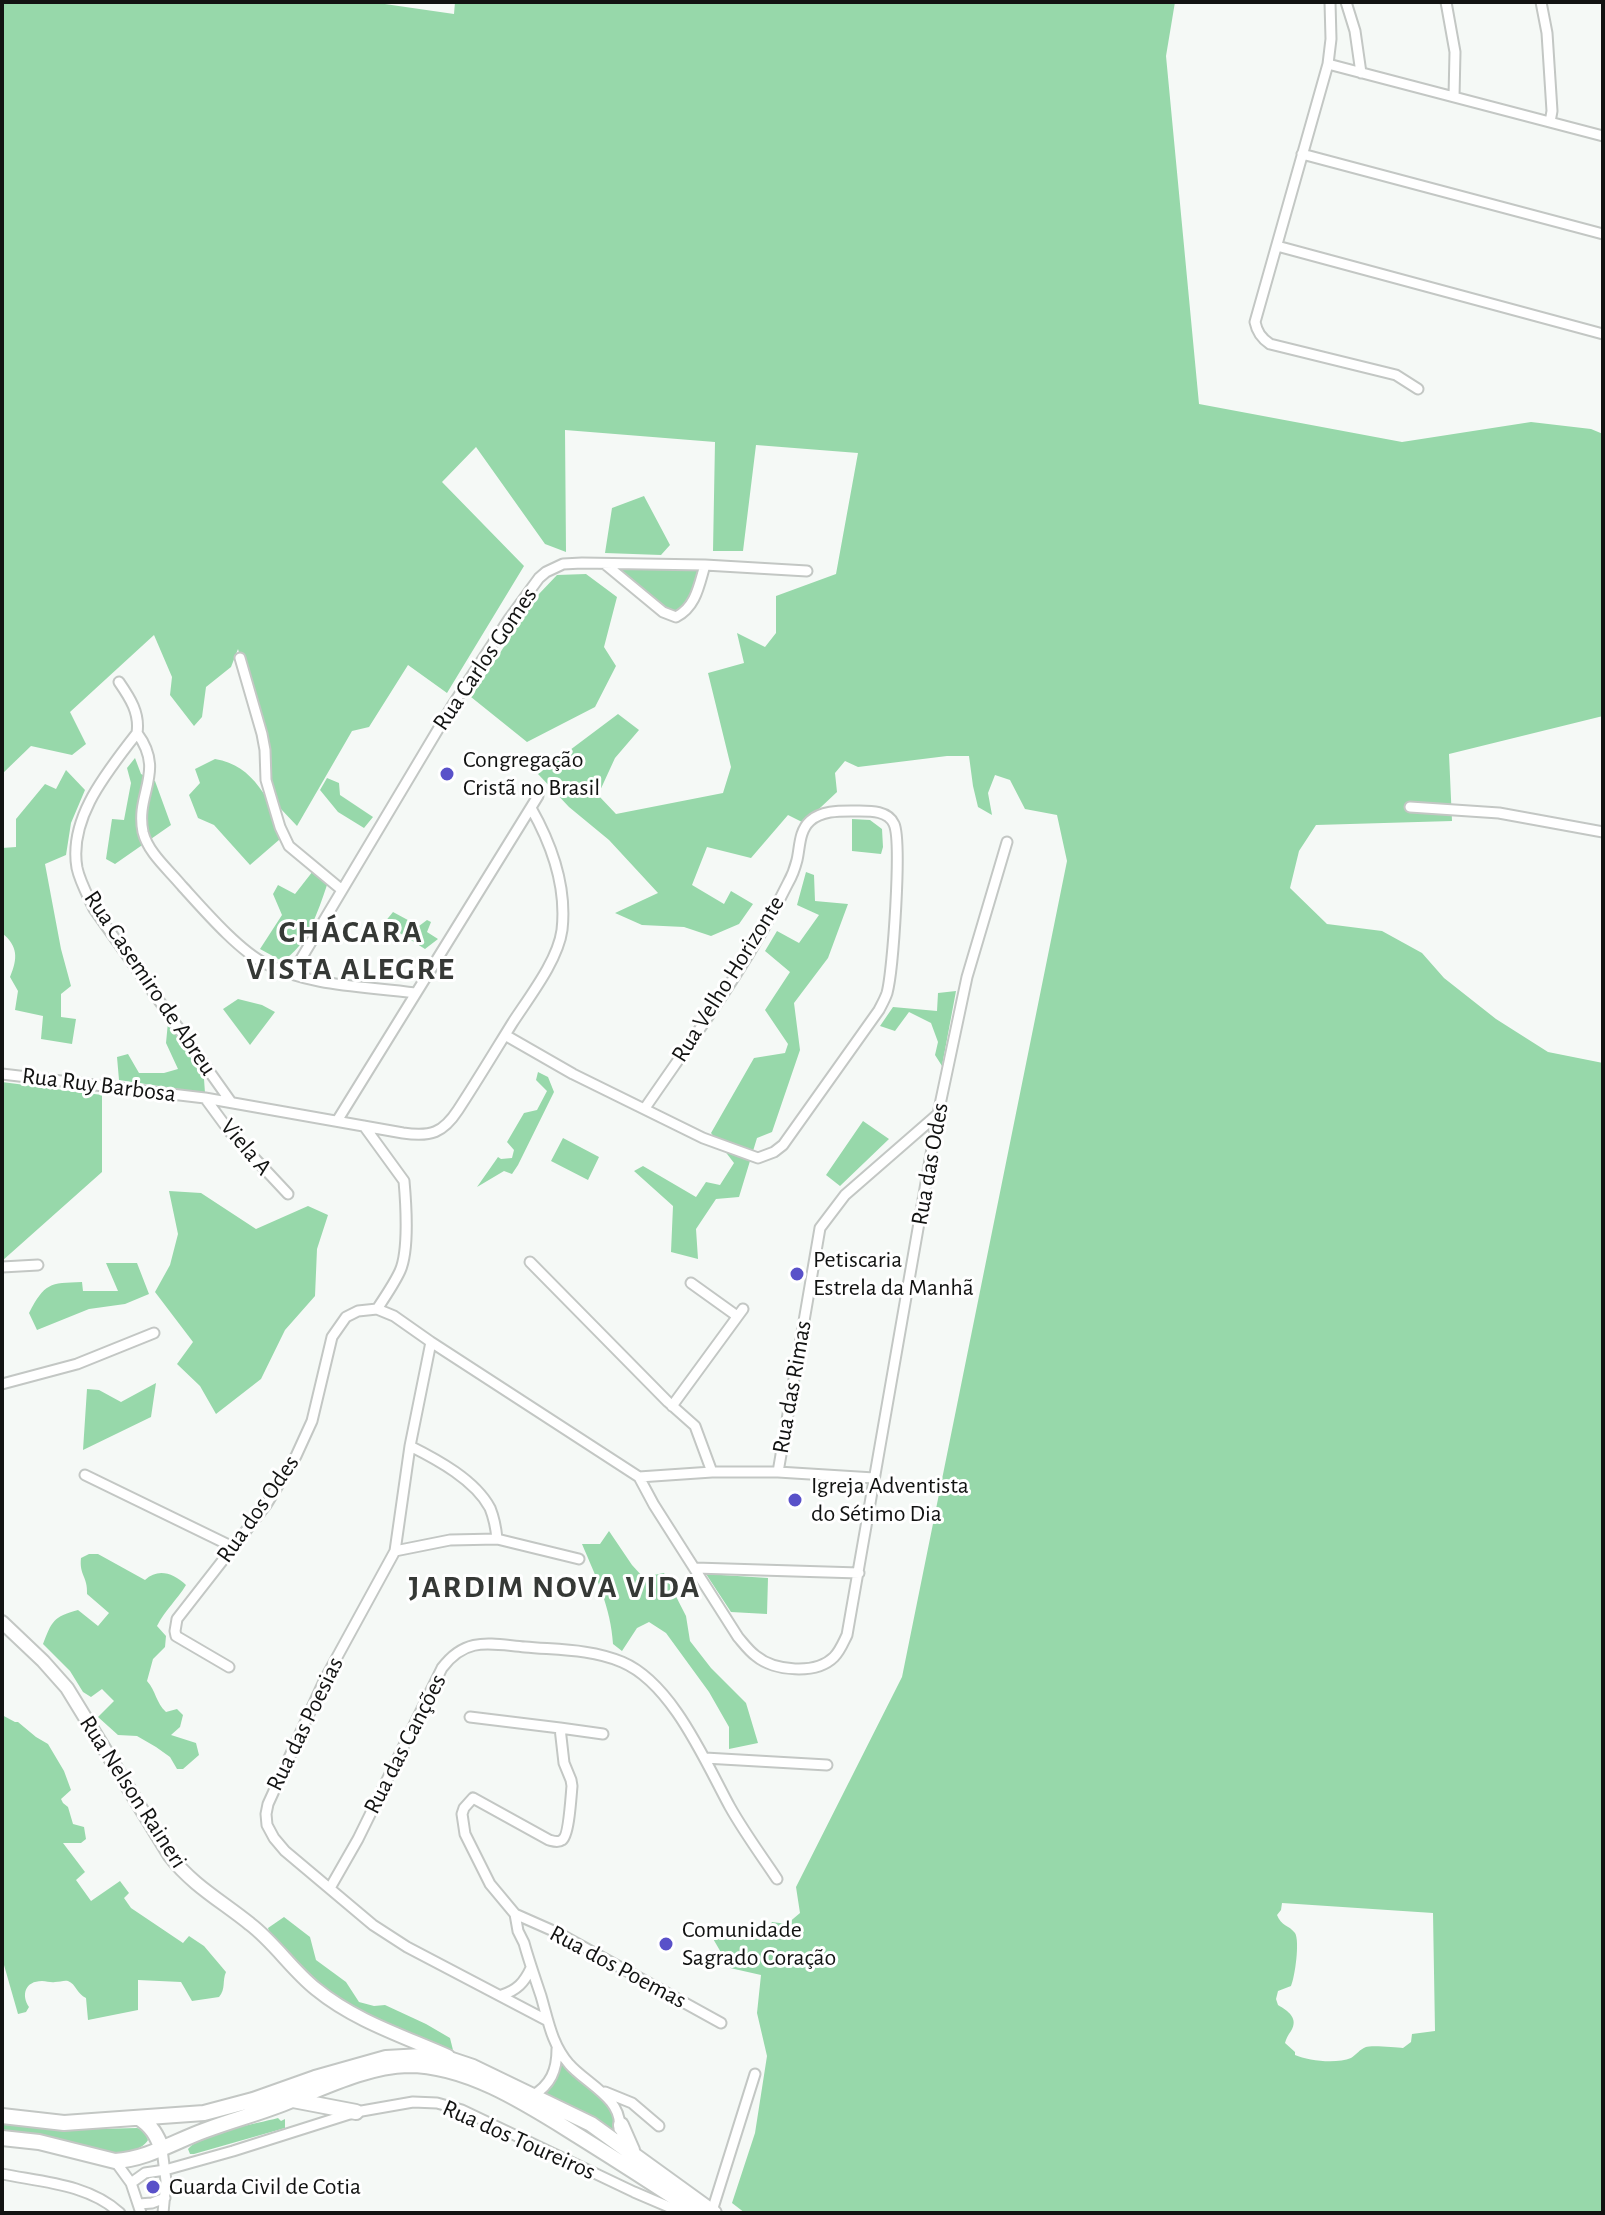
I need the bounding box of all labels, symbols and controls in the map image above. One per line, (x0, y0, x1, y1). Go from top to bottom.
street label: Rua Carlos Gomes (427, 582, 543, 736)
place label: Congregação Cristã no Brasil (463, 746, 600, 802)
marker: Congregação Cristã no Brasil (438, 765, 456, 783)
street label: Rua Casemiro de Abreu (78, 885, 222, 1081)
street label: Rua Velho Horizonte (665, 890, 791, 1068)
district label: CHÁCARA VISTA ALEGRE (246, 913, 456, 988)
street label: Rua Ruy Barbosa (20, 1061, 178, 1109)
street label: Rua das Odes (905, 1100, 955, 1228)
street label: Viela A (214, 1113, 278, 1181)
place label: Petiscaria Estrela da Manhã (813, 1246, 974, 1302)
marker: Petiscaria Estrela da Manhã (788, 1265, 806, 1283)
street label: Rua das Rimas (766, 1318, 818, 1456)
street label: Rua dos Odes (210, 1450, 306, 1568)
place label: Igreja Adventista do Sétimo Dia (811, 1472, 969, 1528)
marker: Igreja Adventista do Sétimo Dia (786, 1491, 804, 1509)
district label: JARDIM NOVA VIDA (409, 1568, 701, 1606)
street label: Rua das Poesias (260, 1652, 350, 1796)
street label: Rua das Canções (357, 1669, 453, 1819)
street label: Rua Nelson Raineri (73, 1710, 193, 1874)
place label: Comunidade Sagrado Coração (682, 1916, 836, 1972)
street label: Rua dos Poemas (545, 1919, 691, 2015)
marker: Comunidade Sagrado Coração (657, 1935, 675, 1953)
street label: Rua dos Toureiros (438, 2093, 600, 2187)
place label: Guarda Civil de Cotia (169, 2173, 361, 2201)
marker: Guarda Civil de Cotia (144, 2178, 162, 2196)

